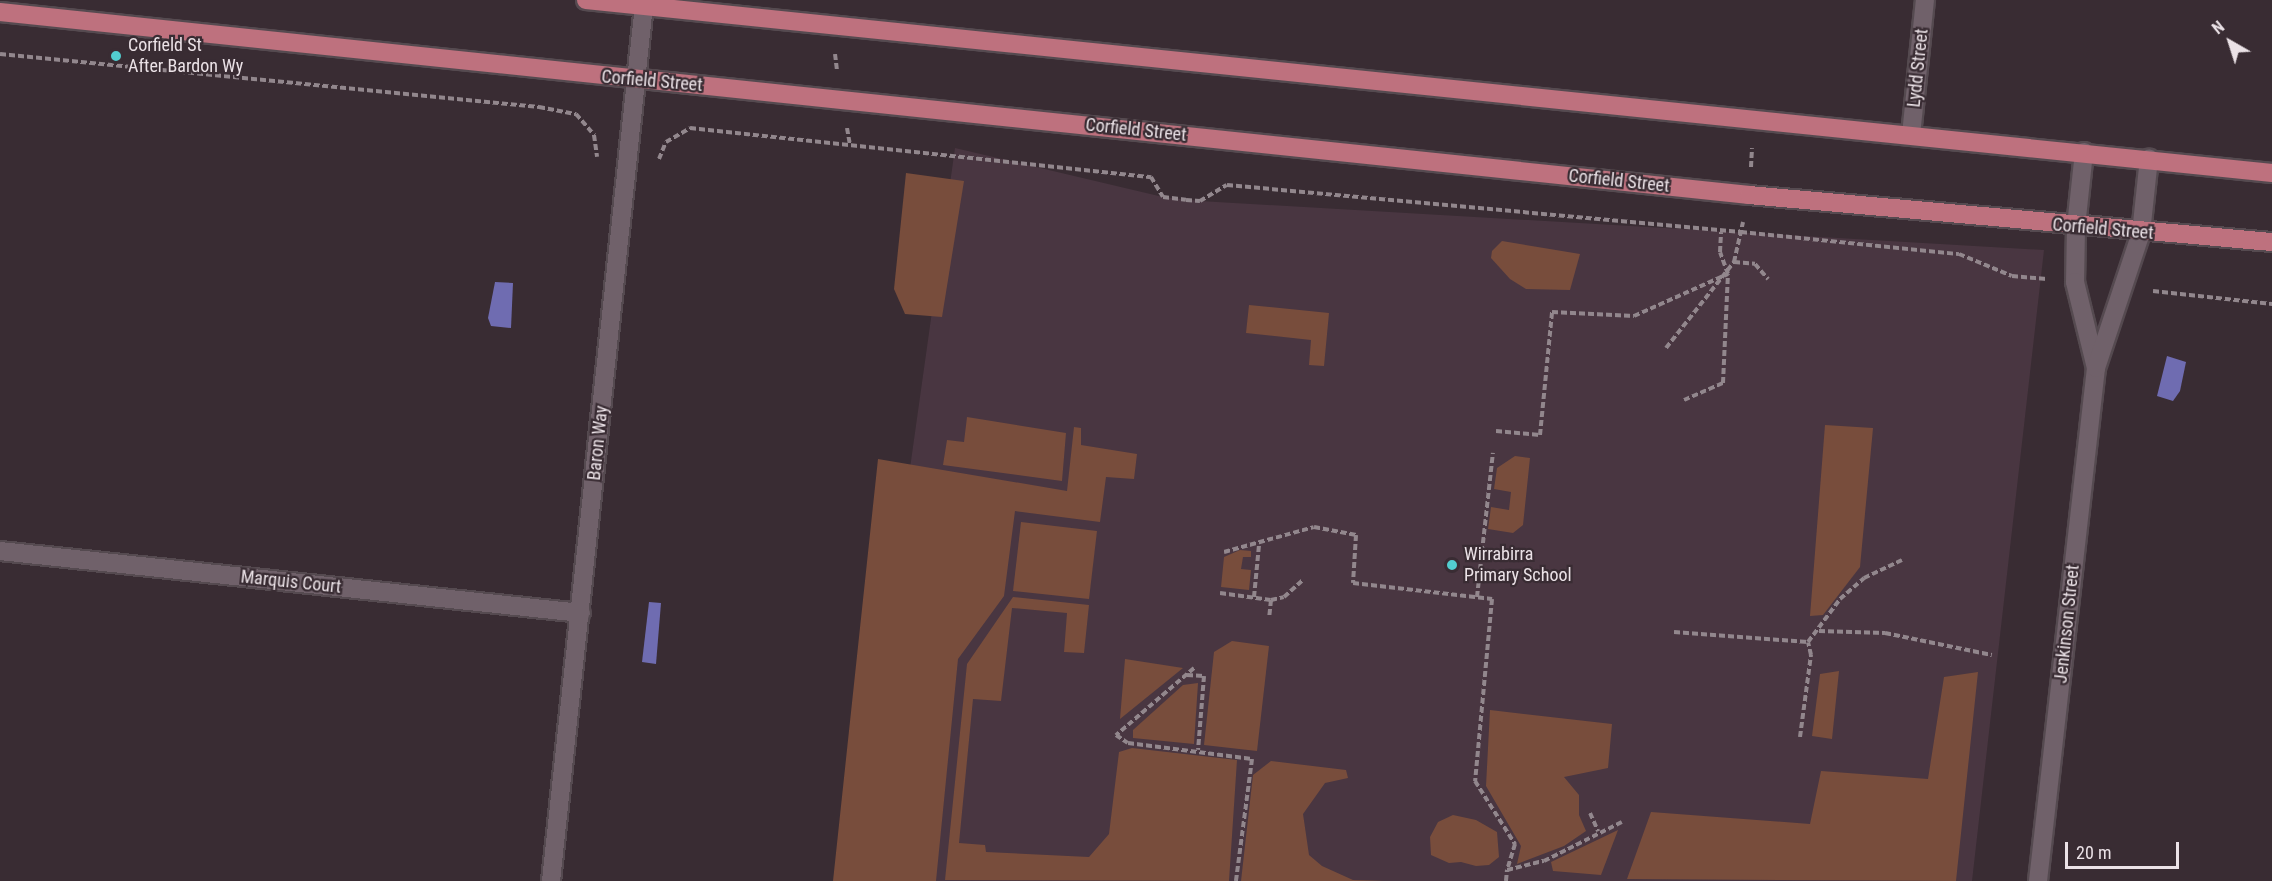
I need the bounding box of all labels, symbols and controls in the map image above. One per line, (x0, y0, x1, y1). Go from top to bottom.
north arrow (2200, 12, 2260, 72)
text: N (2209, 17, 2228, 38)
street label: Lydd Street (1903, 28, 1933, 108)
place label: Corfield St After Bardon Wy (128, 35, 243, 78)
marker: Corfield St After Bardon Wy (109, 49, 123, 63)
street label: Corfield Street (601, 66, 703, 96)
street label: Corfield Street (1084, 114, 1188, 146)
street label: Corfield Street (1567, 165, 1671, 197)
street label: Corfield Street (2052, 214, 2154, 244)
street label: Baron Way (583, 405, 613, 481)
place label: Wirrabirra Primary School (1464, 544, 1572, 586)
marker: Wirrabirra Primary School (1445, 558, 1459, 572)
street label: Jenkinson Street (2050, 564, 2084, 684)
street label: Marquis Court (240, 566, 342, 598)
scale bar (2068, 830, 2182, 868)
text: 20 m (2076, 842, 2111, 863)

